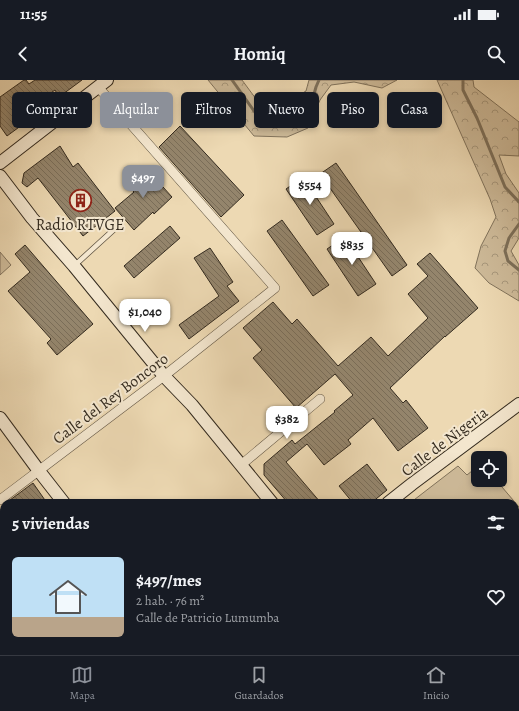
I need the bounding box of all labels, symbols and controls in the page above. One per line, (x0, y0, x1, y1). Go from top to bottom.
text: 11:55 (20, 4, 47, 24)
text: Homiq (233, 42, 286, 66)
icon: back (12, 43, 34, 65)
icon: search (485, 43, 507, 65)
chip: Comprar (12, 92, 92, 128)
chip: Alquilar (100, 92, 173, 128)
chip: Filtros (181, 92, 246, 128)
chip: Nuevo (254, 92, 319, 128)
chip: Piso (327, 92, 379, 128)
chip: Casa (387, 92, 442, 128)
pin: $497 (119, 165, 167, 199)
text: $497 (131, 169, 155, 186)
pin: $554 (286, 172, 334, 206)
text: $554 (298, 176, 322, 193)
building icon: Radio RTVGE (67, 187, 93, 213)
place label: Radio RTVGE (35, 214, 125, 236)
pin: $835 (328, 232, 376, 266)
text: $835 (340, 236, 364, 253)
pin: $1,040 (112, 299, 178, 333)
text: $1,040 (128, 303, 162, 320)
street label: Calle del Rey Boncoro (48, 348, 173, 450)
street label: Calle de Nigeria (397, 401, 493, 482)
pin: $382 (263, 406, 311, 440)
text: $382 (275, 410, 299, 427)
map controls (471, 451, 507, 487)
button: locate (471, 451, 507, 487)
text: 5 viviendas (12, 512, 90, 535)
icon: filters (485, 512, 507, 534)
text: $497/mes (136, 569, 202, 592)
icon: home (44, 573, 92, 621)
icon: heart (485, 586, 507, 608)
text: 2 hab. · 76 m² (136, 592, 204, 609)
text: Calle de Patricio Lumumba (136, 609, 279, 626)
tab: Mapa (70, 664, 95, 703)
tab: Guardados (234, 664, 284, 703)
tab: Inicio (423, 664, 449, 703)

